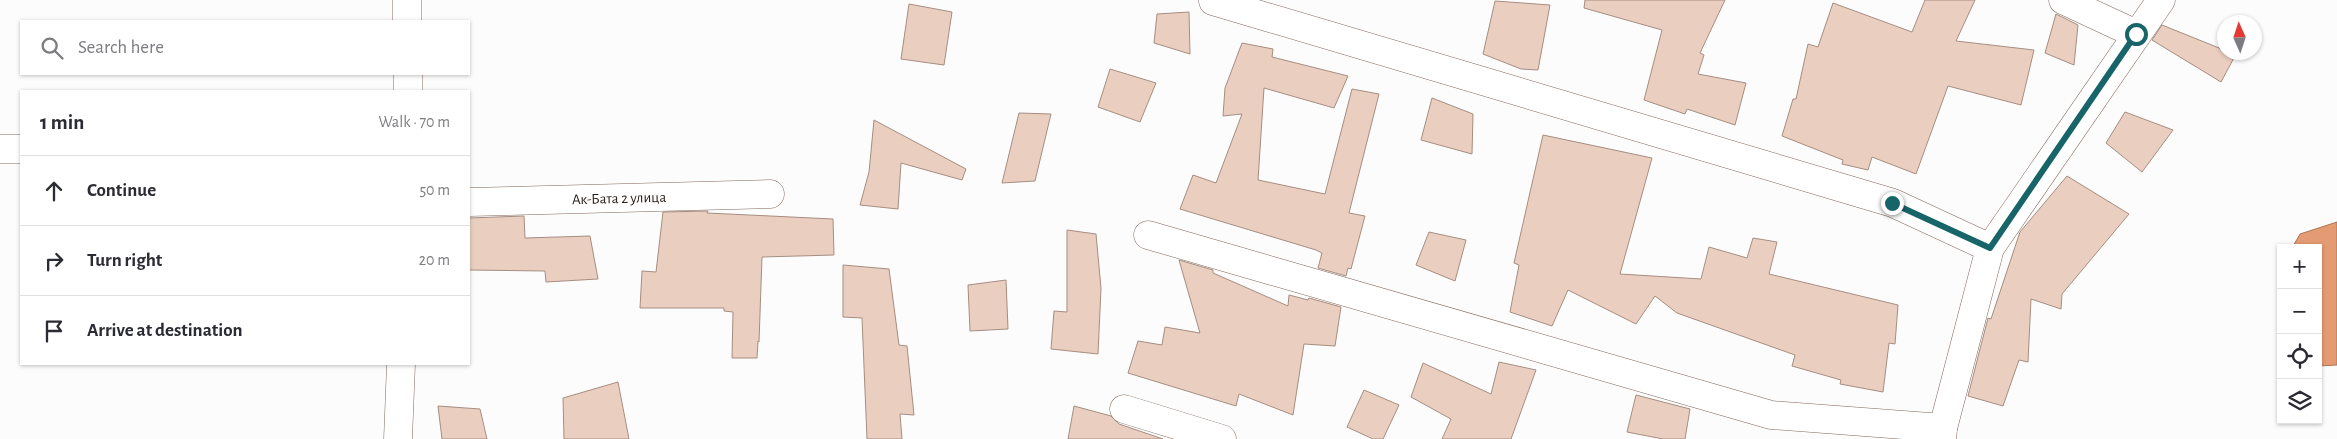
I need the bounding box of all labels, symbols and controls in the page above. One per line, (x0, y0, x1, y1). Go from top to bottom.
north arrow (2217, 15, 2262, 60)
search box (20, 20, 470, 75)
route start (2125, 23, 2148, 46)
icon: search (38, 34, 66, 62)
text: Search here (78, 38, 164, 57)
text: 1 min (40, 112, 84, 133)
text: Walk · 70 m (378, 114, 450, 130)
icon: ahead (40, 177, 68, 205)
text: Continue (87, 181, 156, 200)
text: 50 m (419, 182, 450, 198)
street label: Ак-Бата 2 улица (572, 190, 666, 207)
route end (1881, 192, 1904, 215)
map controls (2277, 244, 2322, 424)
button: + (2277, 244, 2322, 289)
icon: right (40, 247, 68, 275)
text: Turn right (87, 251, 162, 270)
text: 20 m (419, 252, 450, 268)
button: − (2277, 289, 2322, 334)
icon: arrive (40, 317, 68, 345)
text: Arrive at destination (87, 321, 243, 340)
button: locate (2277, 334, 2322, 379)
button: layers (2277, 379, 2322, 424)

